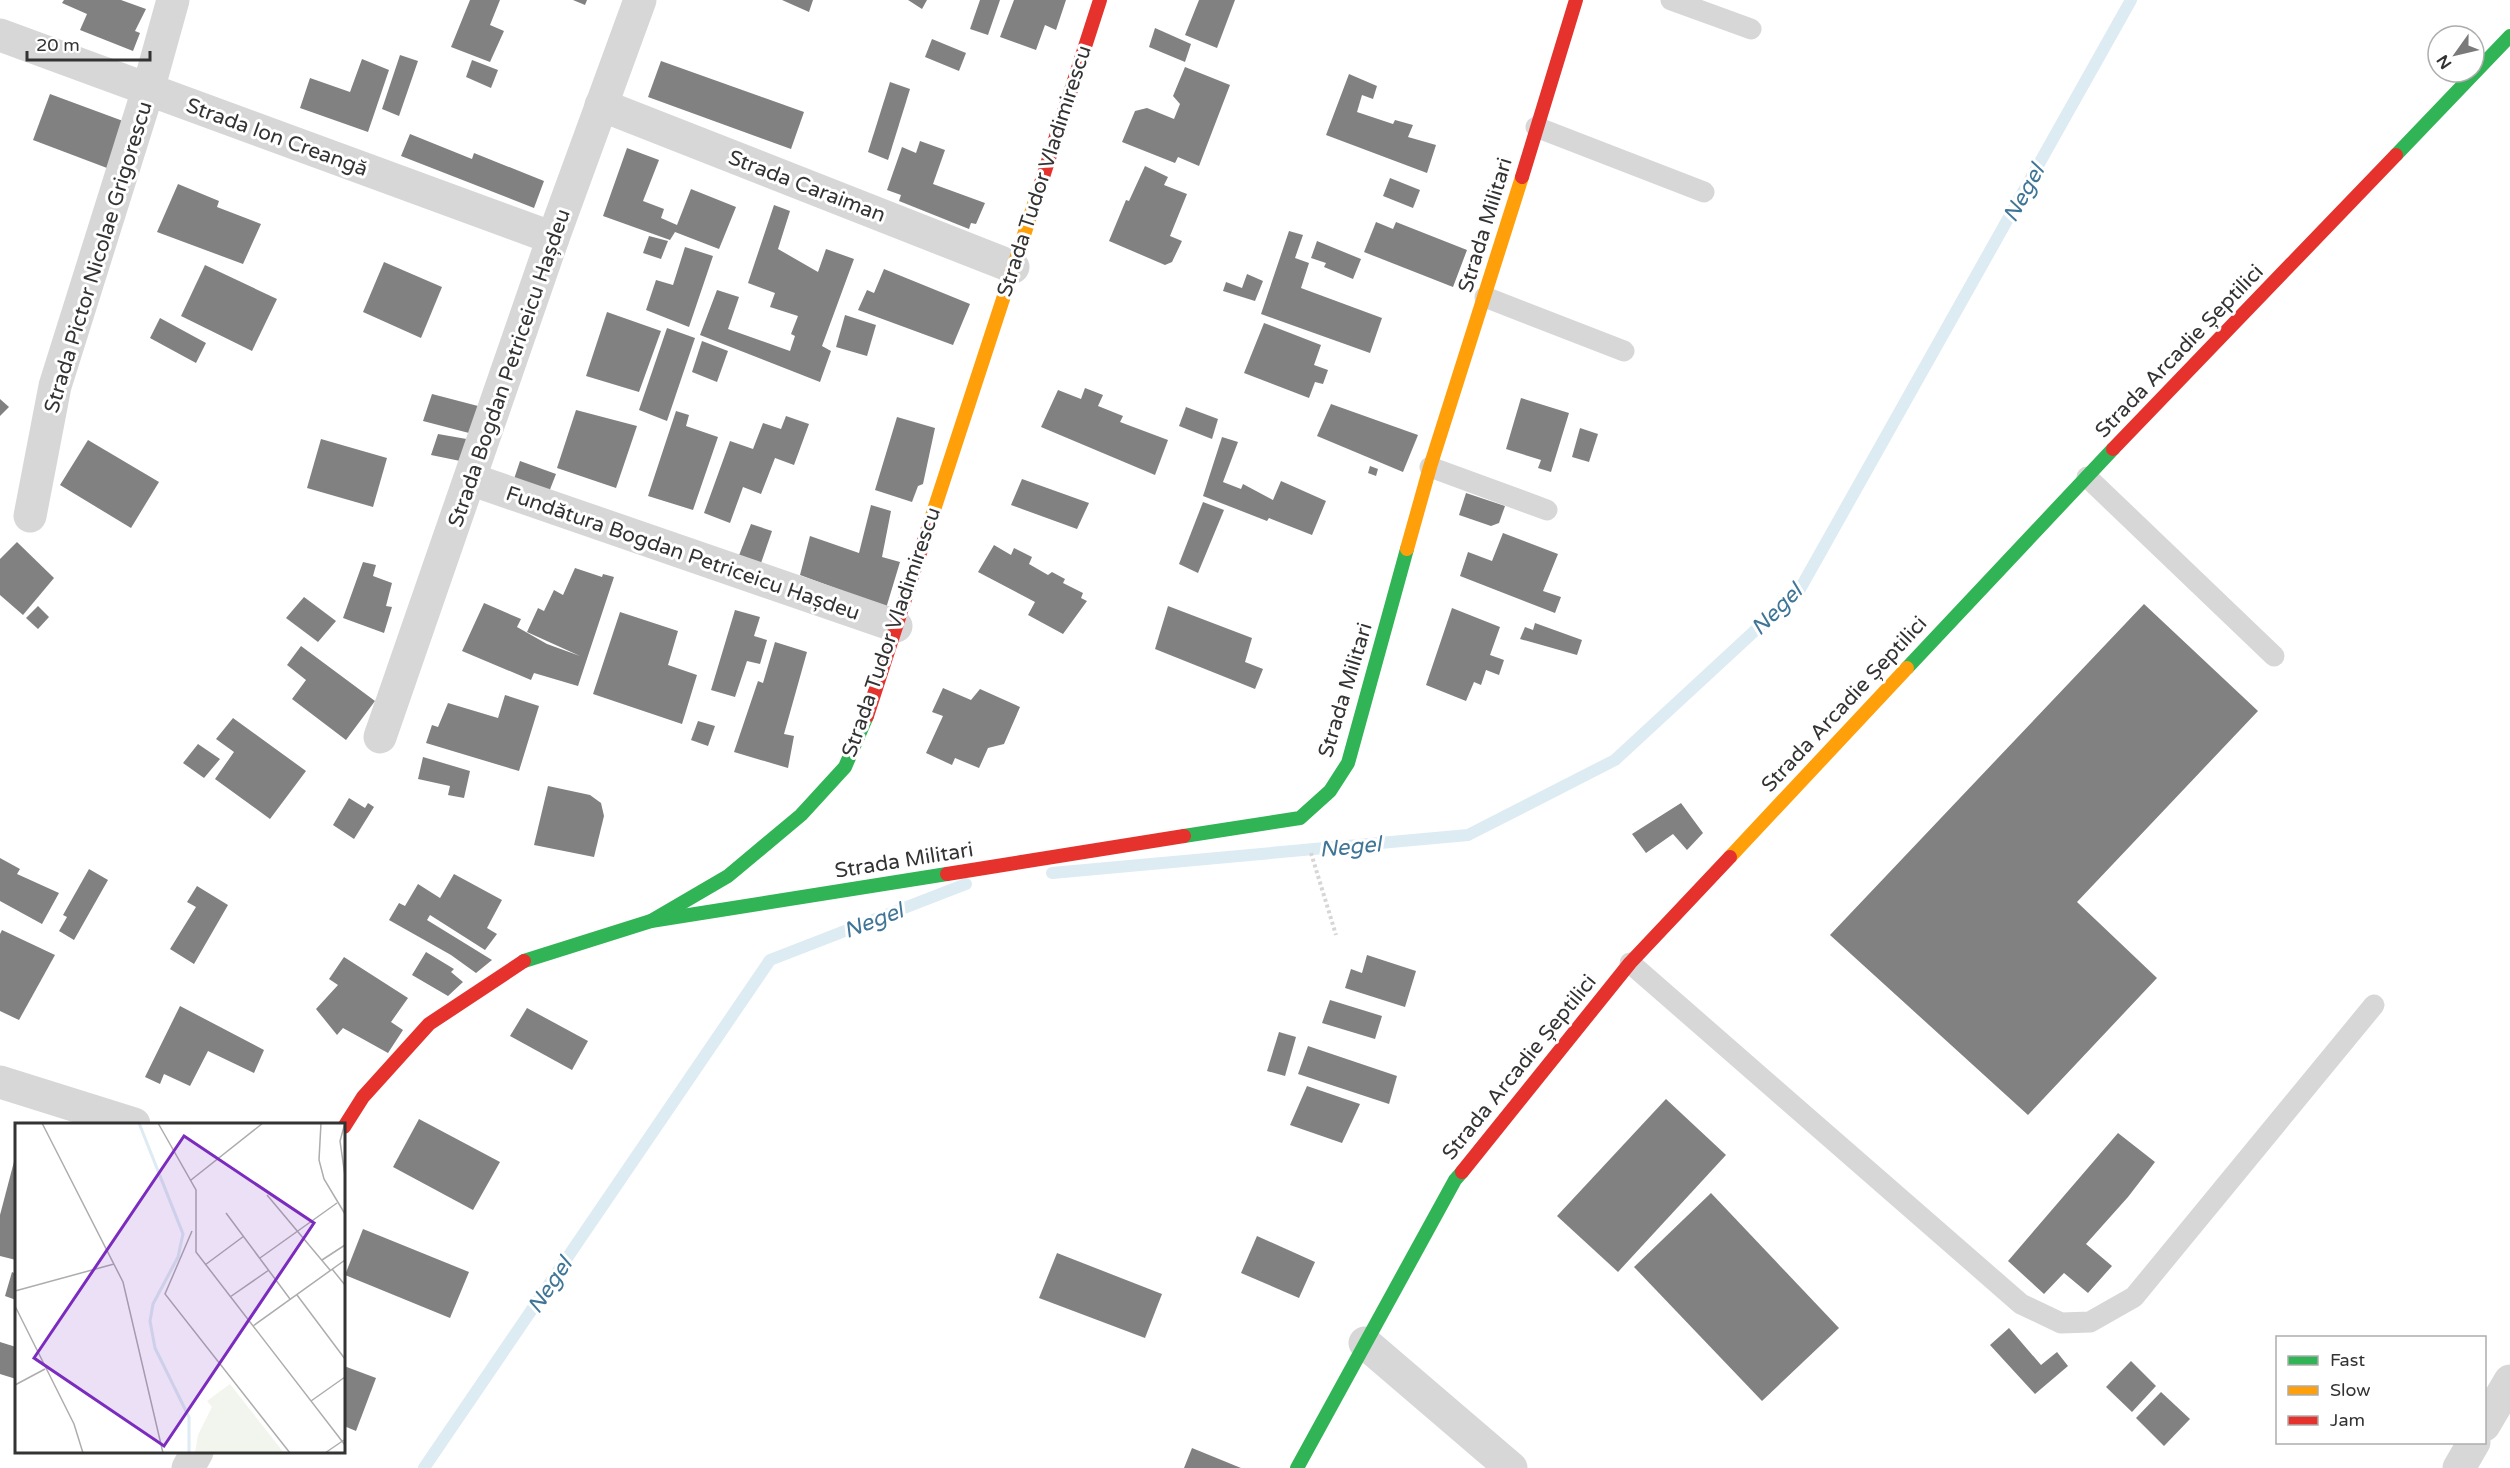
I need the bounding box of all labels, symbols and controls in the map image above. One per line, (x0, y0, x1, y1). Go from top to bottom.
scale bar (27, 24, 150, 62)
north arrow (2426, 24, 2486, 84)
text: 20 m (36, 34, 80, 56)
street label: Strada Tudor Vladimirescu (992, 42, 1097, 300)
text: N (2433, 51, 2456, 73)
street label: Strada Ion Creangă (183, 93, 371, 182)
street label: Strada Pictor Nicolae Grigorescu (39, 98, 158, 416)
street label: Strada Caraiman (725, 145, 889, 228)
street label: Strada Militari (1453, 155, 1518, 296)
water label: Negel (1998, 158, 2051, 227)
street label: Strada Bogdan Petriceicu Hașdeu (443, 206, 576, 531)
street label: Strada Arcadie Șeptilici (2090, 260, 2269, 443)
street label: Fundătura Bogdan Petriceicu Hașdeu (503, 481, 863, 626)
street label: Strada Tudor Vladimirescu (837, 504, 946, 760)
water label: Negel (1746, 577, 1809, 641)
street label: Strada Arcadie Șeptilici (1756, 611, 1932, 797)
street label: Strada Militari (1313, 620, 1378, 761)
water label: Negel (1318, 831, 1384, 863)
street label: Strada Militari (833, 837, 975, 884)
water label: Negel (840, 897, 909, 944)
street label: Strada Arcadie Șeptilici (1437, 970, 1602, 1165)
inset map (15, 1123, 345, 1453)
water label: Negel (522, 1251, 579, 1318)
legend (2276, 1336, 2486, 1444)
text: Fast (2330, 1349, 2365, 1371)
text: Slow (2330, 1379, 2371, 1401)
text: Jam (2330, 1409, 2365, 1431)

